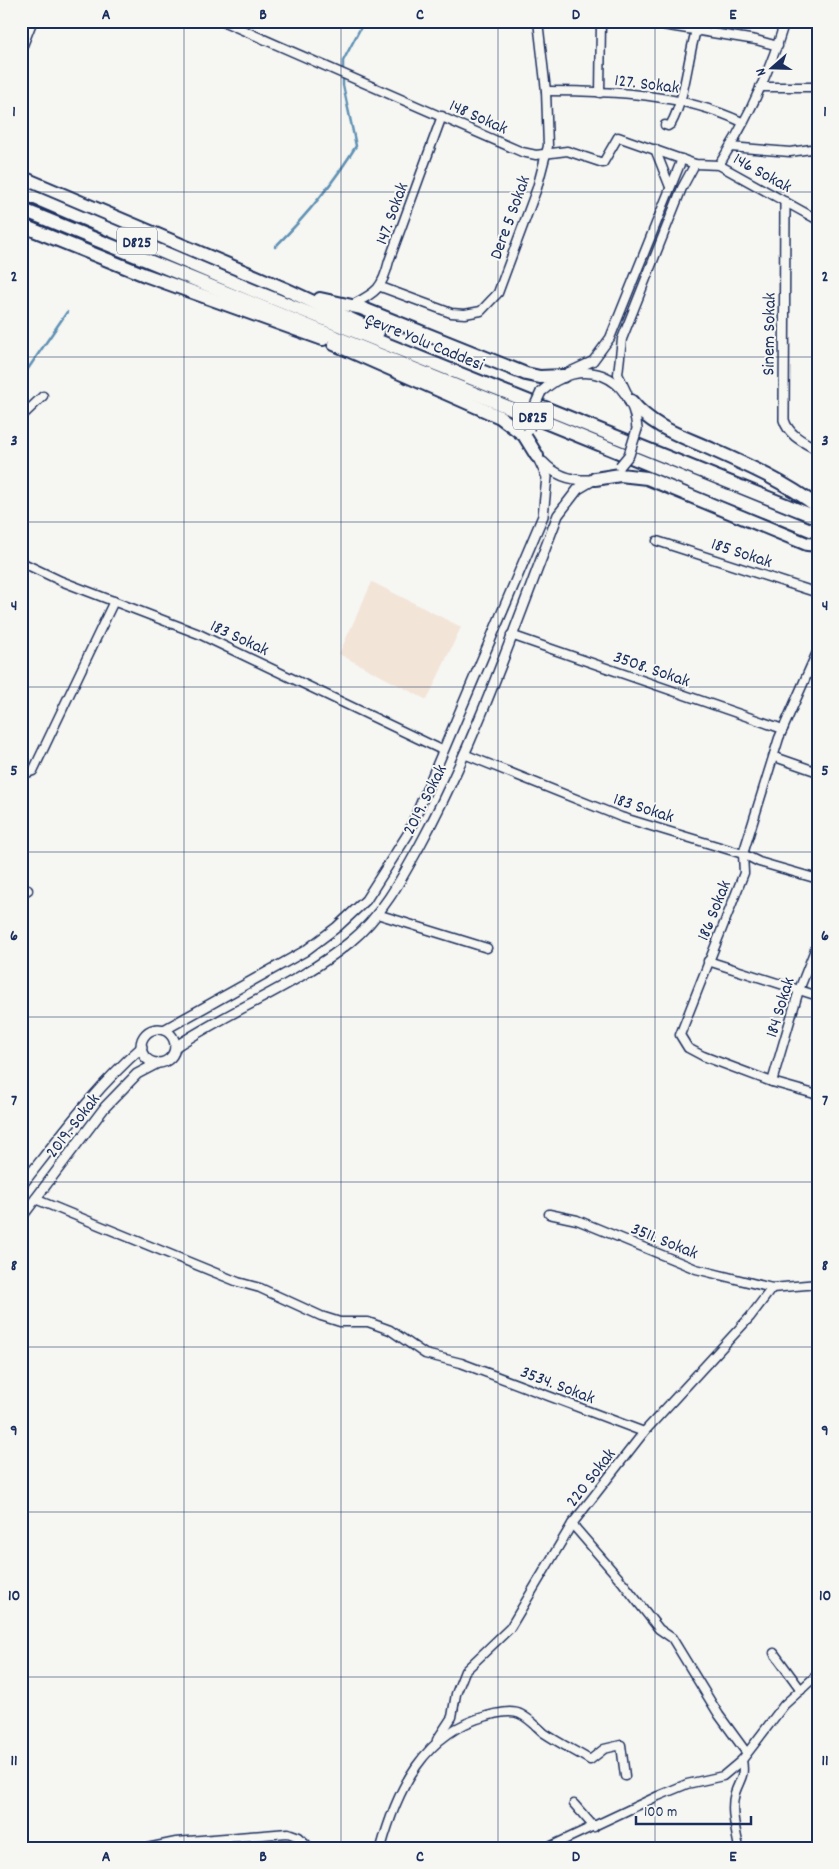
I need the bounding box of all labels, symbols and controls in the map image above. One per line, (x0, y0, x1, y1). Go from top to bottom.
text: A (102, 4, 111, 27)
text: B (259, 4, 267, 27)
text: C (416, 4, 424, 27)
text: D (572, 4, 581, 27)
text: E (729, 4, 737, 27)
north arrow (746, 42, 796, 92)
text: N (751, 65, 772, 78)
street label: 127. Sokak (613, 69, 680, 102)
street label: 148 Sokak (445, 94, 511, 142)
text: 1 (12, 101, 16, 124)
text: 1 (823, 101, 827, 124)
street label: 146 Sokak (728, 148, 796, 201)
street label: Dere 5 Sokak (485, 172, 538, 263)
street label: 147. Sokak (371, 179, 416, 248)
road number: D825 (117, 228, 157, 255)
text: 2 (11, 266, 18, 289)
text: 2 (822, 266, 829, 289)
street label: Sinem Sokak (757, 292, 784, 376)
street label: Çevre Yolu Caddesi (361, 308, 487, 379)
road number: D825 (513, 402, 553, 430)
text: 3 (10, 430, 18, 453)
text: 3 (821, 430, 829, 453)
street label: 185 Sokak (708, 533, 775, 576)
text: 4 (11, 595, 17, 618)
text: 4 (822, 595, 828, 618)
street label: 183 Sokak (205, 615, 273, 664)
street label: 3508. Sokak (609, 646, 693, 695)
text: 5 (10, 760, 18, 783)
text: 5 (821, 760, 829, 783)
street label: 2019. Sokak (398, 761, 455, 840)
street label: 183 Sokak (610, 788, 677, 831)
street label: 186 Sokak (692, 877, 739, 945)
text: 6 (10, 925, 18, 948)
text: 6 (821, 925, 829, 948)
street label: 184 Sokak (760, 974, 802, 1041)
street label: 2019. Sokak (41, 1089, 107, 1164)
text: 7 (11, 1090, 17, 1113)
text: 7 (822, 1090, 828, 1113)
street label: 3511. Sokak (627, 1218, 701, 1267)
text: 8 (11, 1255, 18, 1278)
text: 8 (822, 1255, 829, 1278)
street label: 3534. Sokak (516, 1361, 598, 1412)
text: 9 (10, 1420, 18, 1443)
text: 9 (821, 1420, 829, 1443)
street label: 220 Sokak (561, 1444, 623, 1513)
text: 10 (8, 1585, 20, 1608)
text: 10 (819, 1585, 831, 1608)
text: 11 (10, 1750, 18, 1773)
text: 11 (821, 1750, 829, 1773)
scale bar (636, 1794, 752, 1826)
text: 100 m (644, 1802, 677, 1824)
text: A (102, 1846, 111, 1869)
text: B (259, 1846, 267, 1869)
text: C (416, 1846, 424, 1869)
text: D (572, 1846, 581, 1869)
text: E (729, 1846, 737, 1869)

